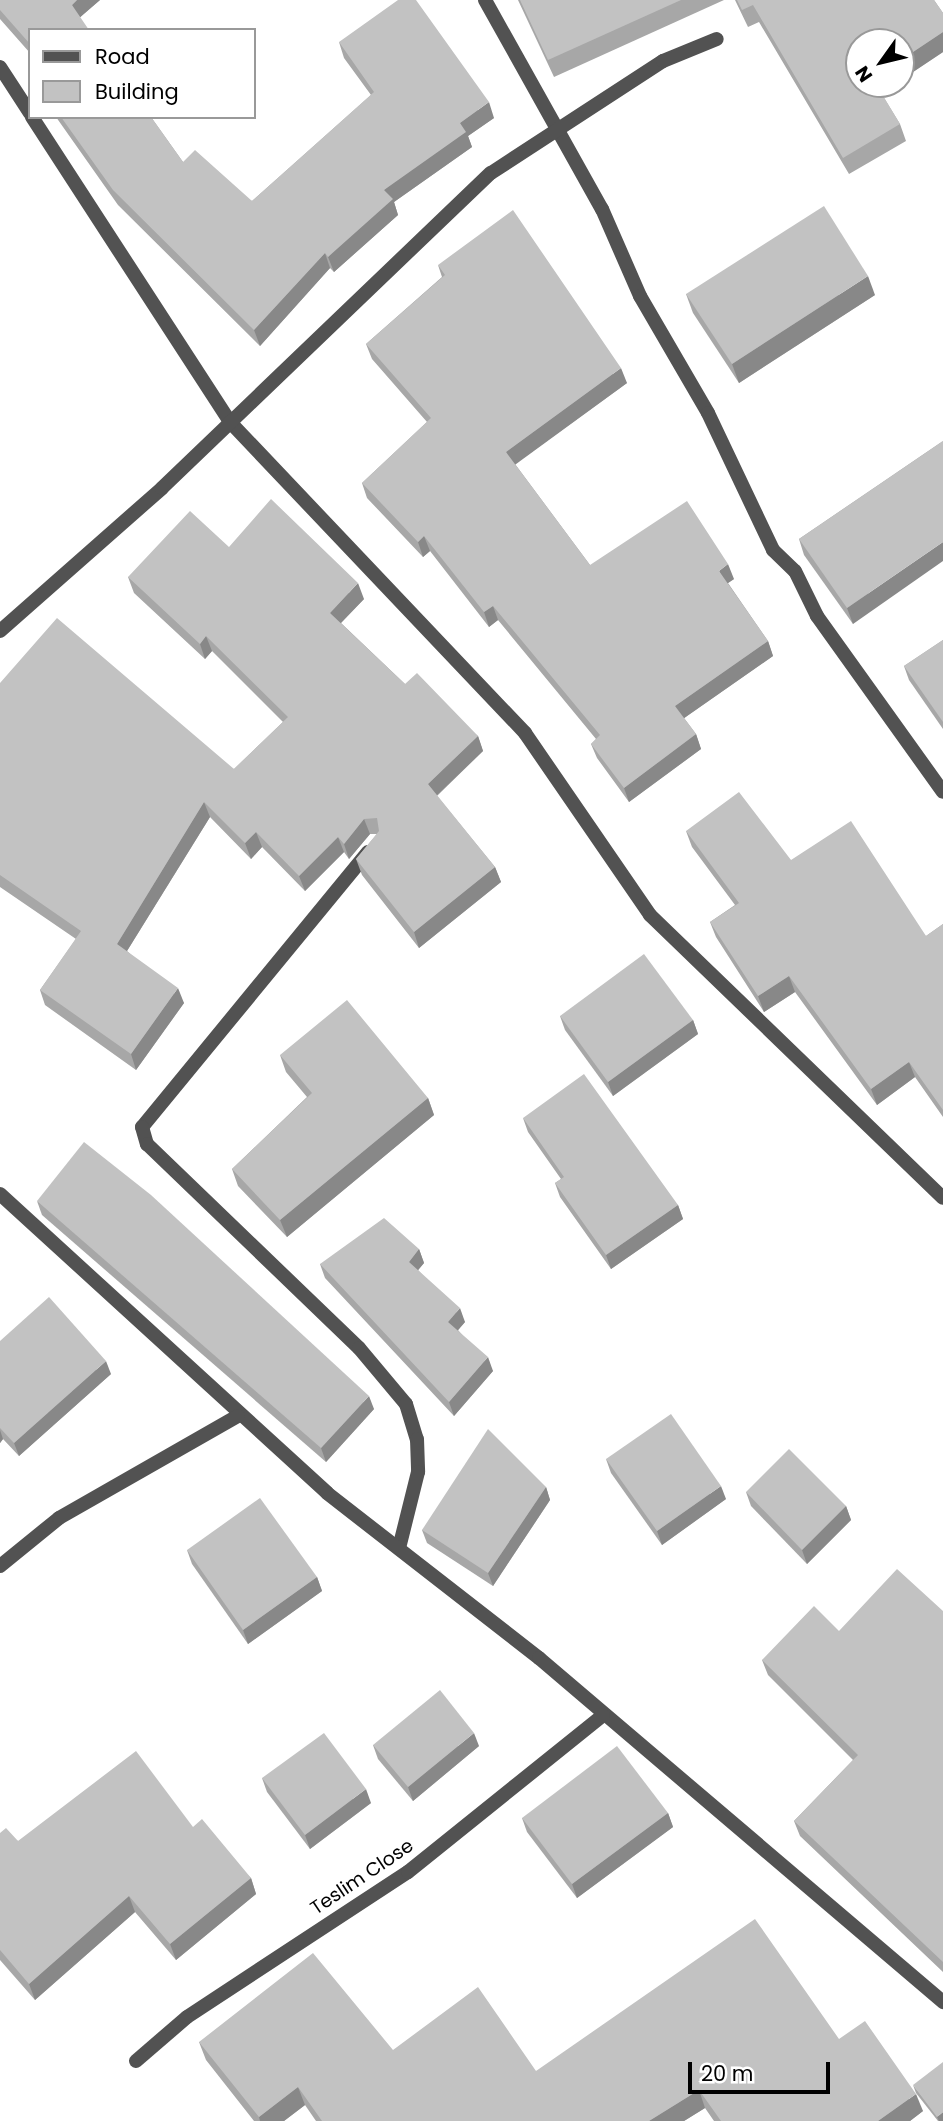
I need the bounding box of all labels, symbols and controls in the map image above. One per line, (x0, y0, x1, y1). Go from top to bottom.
legend (28, 28, 256, 119)
north arrow (845, 28, 915, 98)
text: Road (95, 42, 150, 71)
text: N (849, 60, 879, 87)
text: Building (95, 77, 179, 106)
street label: Teslim Close (306, 1834, 418, 1920)
scale bar (691, 2048, 833, 2092)
text: 20 m (701, 2059, 754, 2088)

